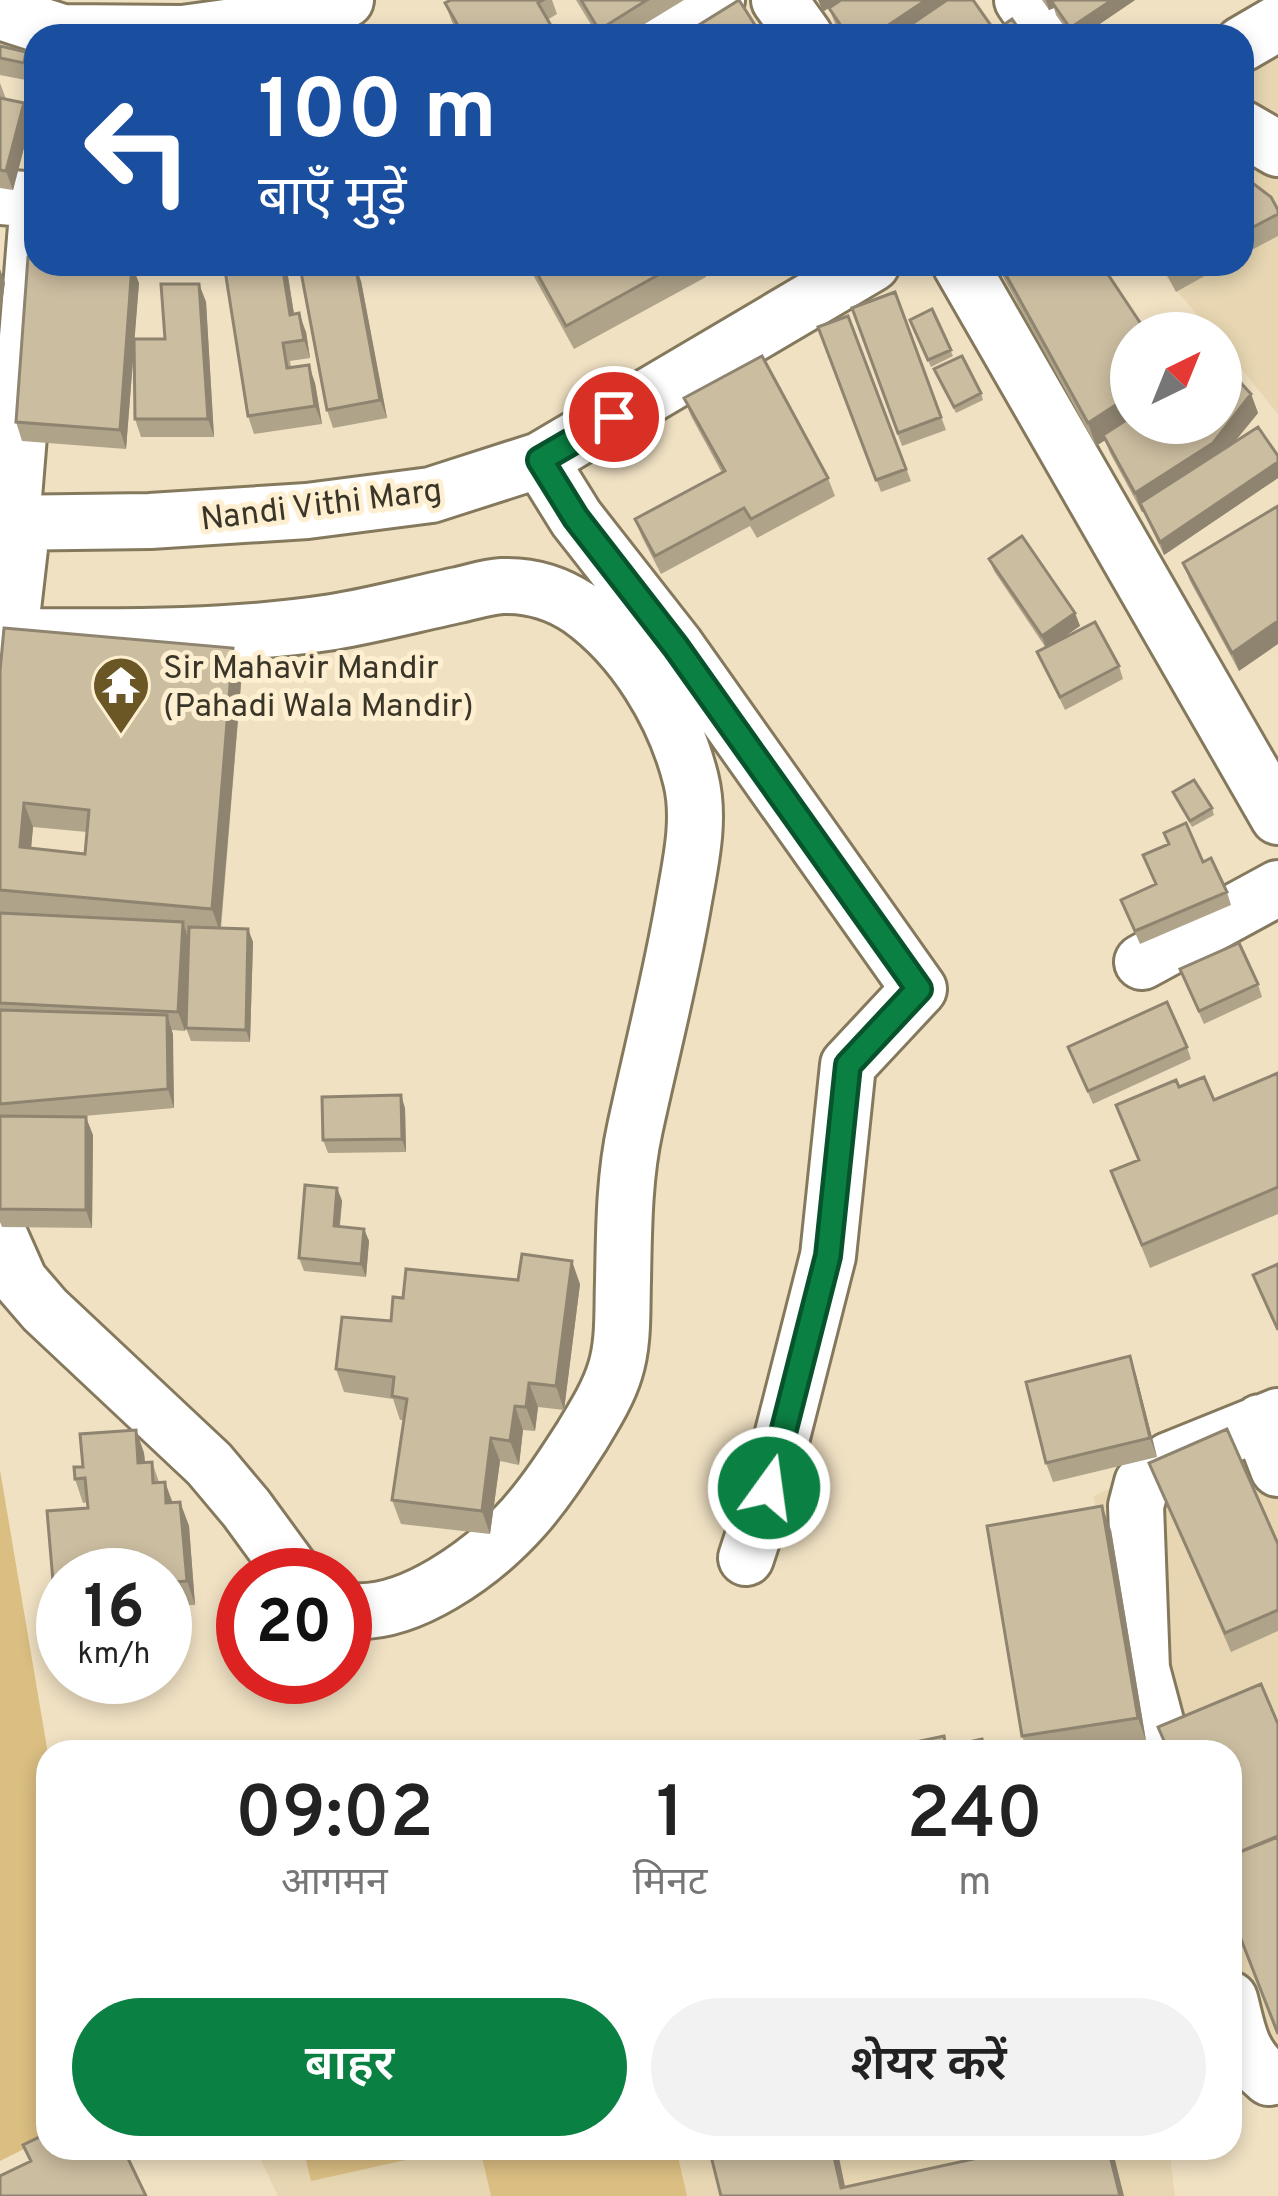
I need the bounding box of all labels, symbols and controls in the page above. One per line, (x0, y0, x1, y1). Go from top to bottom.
text: 100 m (258, 62, 497, 168)
icon: left (60, 72, 216, 228)
text: बाएँ मुड़ें (258, 166, 407, 235)
north arrow (1110, 312, 1242, 444)
map controls (1110, 312, 1242, 444)
pin (563, 366, 665, 468)
icon: arrive (581, 384, 647, 450)
street label: Nandi Vithi Marg (198, 471, 445, 543)
place label: Sir Mahavir Mandir (Pahadi Wala Mandir) (163, 649, 474, 729)
temple icon: Sir Mahavir Mandir (Pahadi Wala Mandir) (90, 654, 152, 736)
position arrow (706, 1425, 832, 1551)
speed limit sign: 20 (216, 1548, 372, 1704)
text: 16 (84, 1573, 144, 1649)
text: km/h (78, 1637, 150, 1674)
text: 09:02 (235, 1771, 434, 1863)
text: 1 (656, 1771, 684, 1863)
text: 240 (906, 1772, 1043, 1864)
text: आगमन (281, 1860, 388, 1909)
text: मिनट (633, 1860, 708, 1909)
text: m (958, 1860, 991, 1909)
button: बाहर (72, 1998, 627, 2136)
button: शेयर करें (651, 1998, 1206, 2136)

